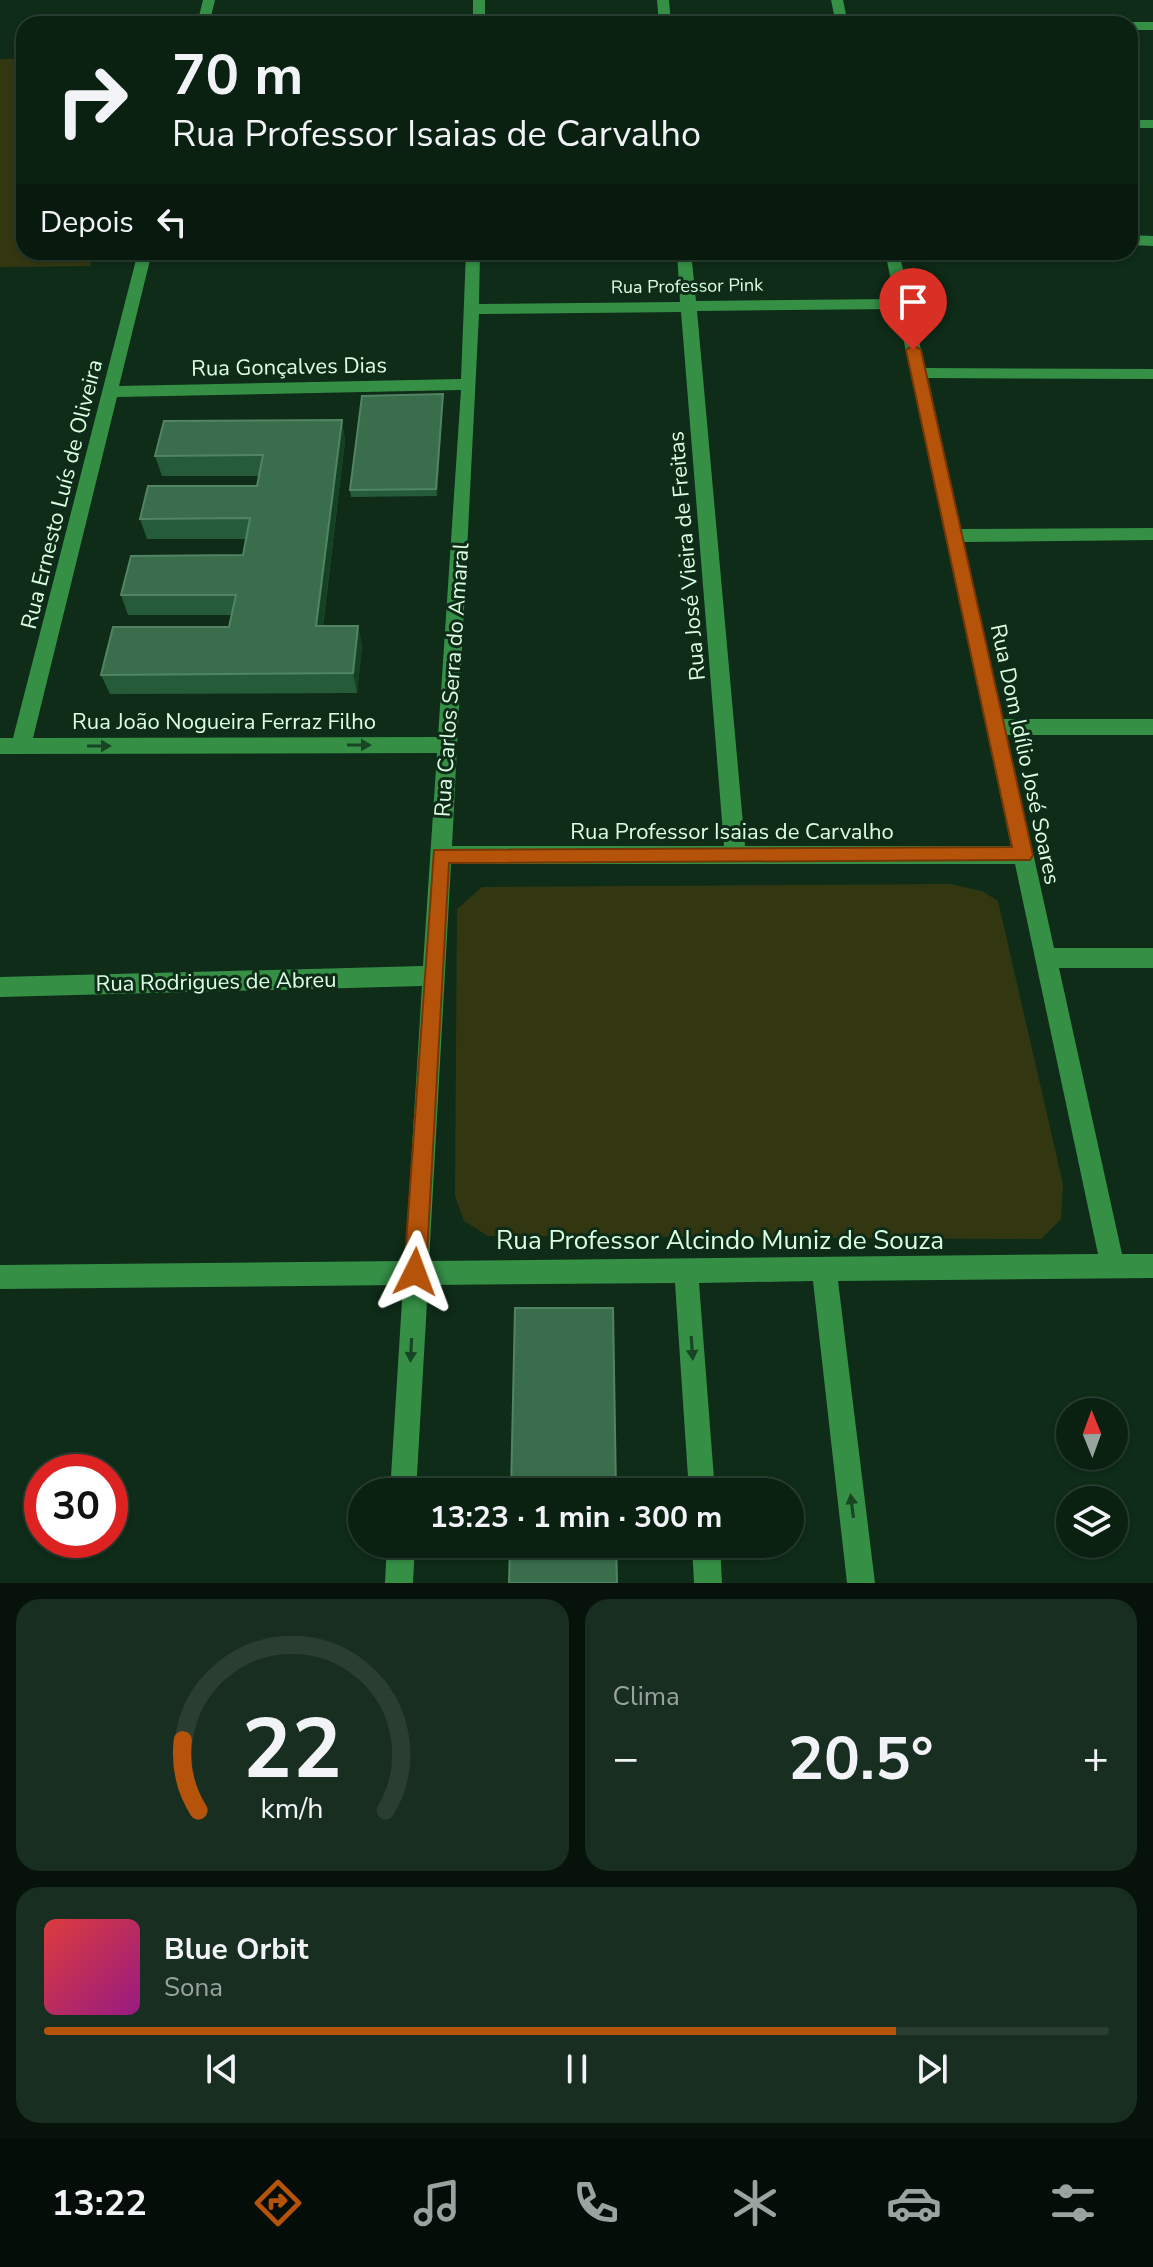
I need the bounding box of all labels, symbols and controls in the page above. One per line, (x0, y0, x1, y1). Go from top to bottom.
text: 70 m (172, 37, 303, 114)
icon: right (40, 48, 144, 152)
text: Rua Professor Isaias de Carvalho (172, 110, 701, 159)
icon: left (150, 200, 194, 244)
text: Depois (40, 202, 134, 243)
pin (879, 268, 947, 350)
street label: Rua Professor Pink (611, 273, 764, 299)
icon: arrive (891, 280, 935, 324)
street label: Rua Gonçalves Dias (191, 350, 387, 384)
street label: Rua Ernesto Luís de Oliveira (14, 356, 110, 632)
street label: Rua José Vieira de Freitas (661, 430, 713, 682)
street label: Rua Carlos Serra do Amaral (427, 542, 477, 818)
street label: Rua Dom Idílio José Soares (983, 621, 1067, 887)
street label: Rua João Nogueira Ferraz Filho (72, 707, 376, 737)
one-way arrow (347, 739, 372, 751)
one-way arrow (87, 740, 112, 752)
street label: Rua Professor Isaias de Carvalho (570, 817, 894, 847)
street label: Rua Rodrigues de Abreu (95, 965, 337, 999)
street label: Rua Professor Alcindo Muniz de Souza (496, 1223, 944, 1258)
position arrow (373, 1230, 457, 1314)
one-way arrow (686, 1336, 699, 1361)
one-way arrow (404, 1338, 417, 1363)
north arrow (1056, 1398, 1128, 1470)
map controls (1056, 1398, 1128, 1558)
speed limit sign: 30 (24, 1454, 128, 1558)
button: layers (1056, 1486, 1128, 1558)
one-way arrow (845, 1493, 858, 1518)
text: 13:23 · 1 min · 300 m (430, 1497, 722, 1538)
text: Clima (613, 1679, 680, 1714)
text: 22 (242, 1693, 342, 1806)
text: 20.5° (788, 1718, 934, 1800)
text: − (613, 1729, 639, 1789)
text: + (1083, 1729, 1109, 1789)
text: km/h (261, 1789, 324, 1828)
text: Blue Orbit (164, 1929, 308, 1970)
text: Sona (164, 1970, 223, 2005)
icon: previous (200, 2047, 244, 2091)
icon: pause (555, 2047, 599, 2091)
icon: next (910, 2047, 954, 2091)
icon: directions (250, 2175, 306, 2231)
icon: music (409, 2175, 465, 2231)
icon: phone (568, 2175, 624, 2231)
icon: climate (727, 2175, 783, 2231)
icon: car (886, 2175, 942, 2231)
icon: filters (1045, 2175, 1101, 2231)
text: 13:22 (52, 2179, 147, 2228)

